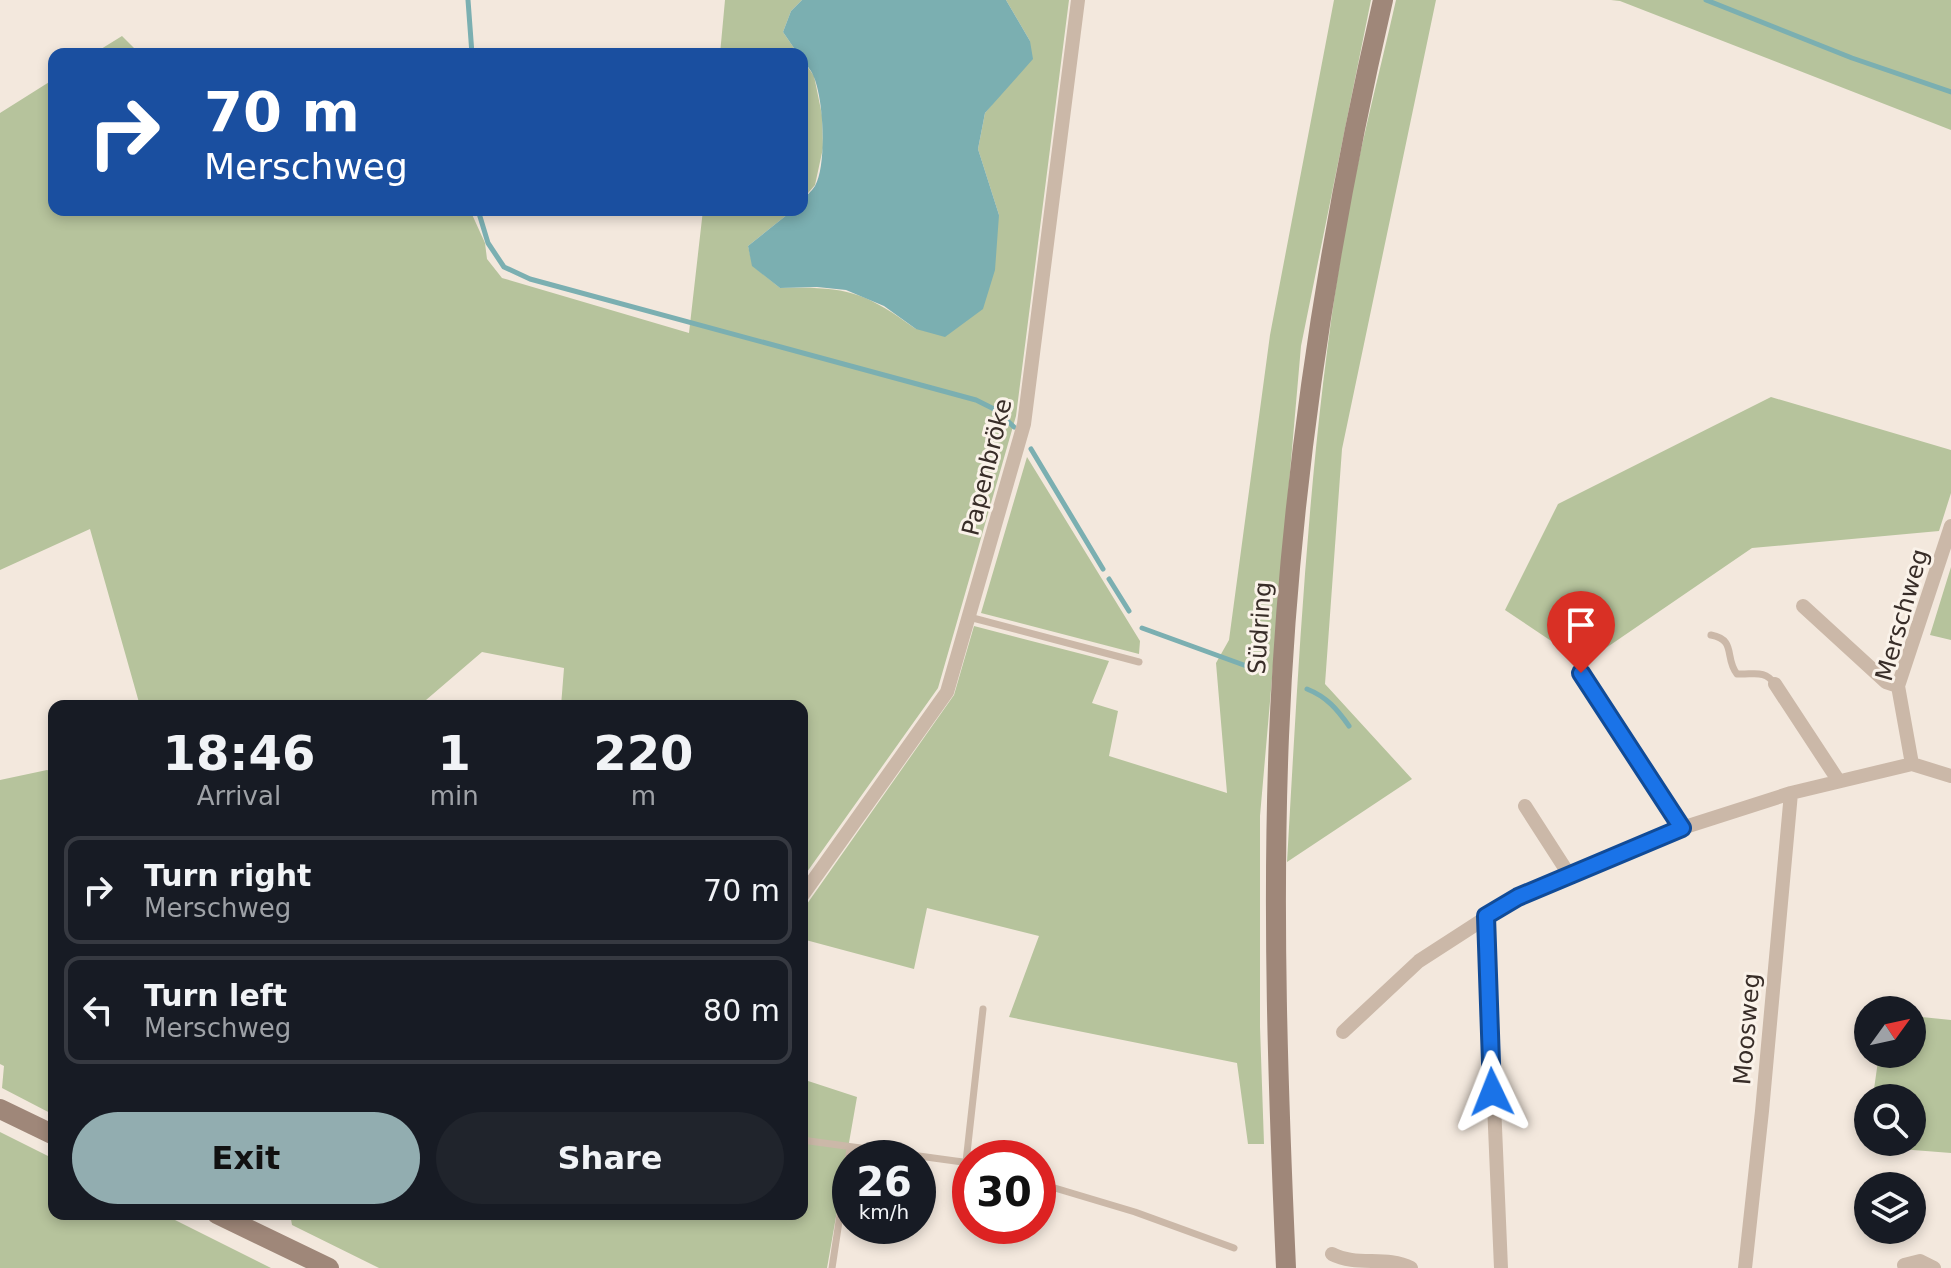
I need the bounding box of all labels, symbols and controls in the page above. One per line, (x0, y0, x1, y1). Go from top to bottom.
text: 70 m (204, 79, 360, 144)
icon: right (72, 80, 176, 184)
text: Merschweg (204, 146, 408, 187)
street label: Papenbröke (956, 396, 1018, 538)
street label: Merschweg (1870, 546, 1934, 684)
street label: Südring (1243, 581, 1277, 675)
pin (1547, 591, 1615, 673)
icon: arrive (1559, 603, 1603, 647)
text: 18:46 (162, 725, 315, 781)
text: 1 (438, 725, 471, 781)
text: 220 (593, 725, 693, 781)
text: Arrival (197, 781, 281, 811)
text: min (430, 781, 479, 811)
text: m (631, 781, 656, 811)
text: Turn right (144, 858, 311, 893)
icon: right (76, 868, 120, 912)
text: 70 m (703, 873, 780, 908)
text: Merschweg (144, 893, 291, 923)
street label: Moosweg (1728, 972, 1766, 1086)
text: Turn left (144, 978, 287, 1013)
icon: left (76, 988, 120, 1032)
text: 80 m (703, 993, 780, 1028)
north arrow (1854, 996, 1926, 1068)
map controls (1854, 996, 1926, 1244)
text: Merschweg (144, 1013, 291, 1043)
position arrow (1450, 1050, 1534, 1134)
button: search (1854, 1084, 1926, 1156)
button: Exit (72, 1112, 420, 1204)
button: Share (436, 1112, 784, 1204)
speed limit sign: 30 (952, 1140, 1056, 1244)
text: 26 (856, 1159, 912, 1205)
button: layers (1854, 1172, 1926, 1244)
text: km/h (859, 1200, 909, 1224)

